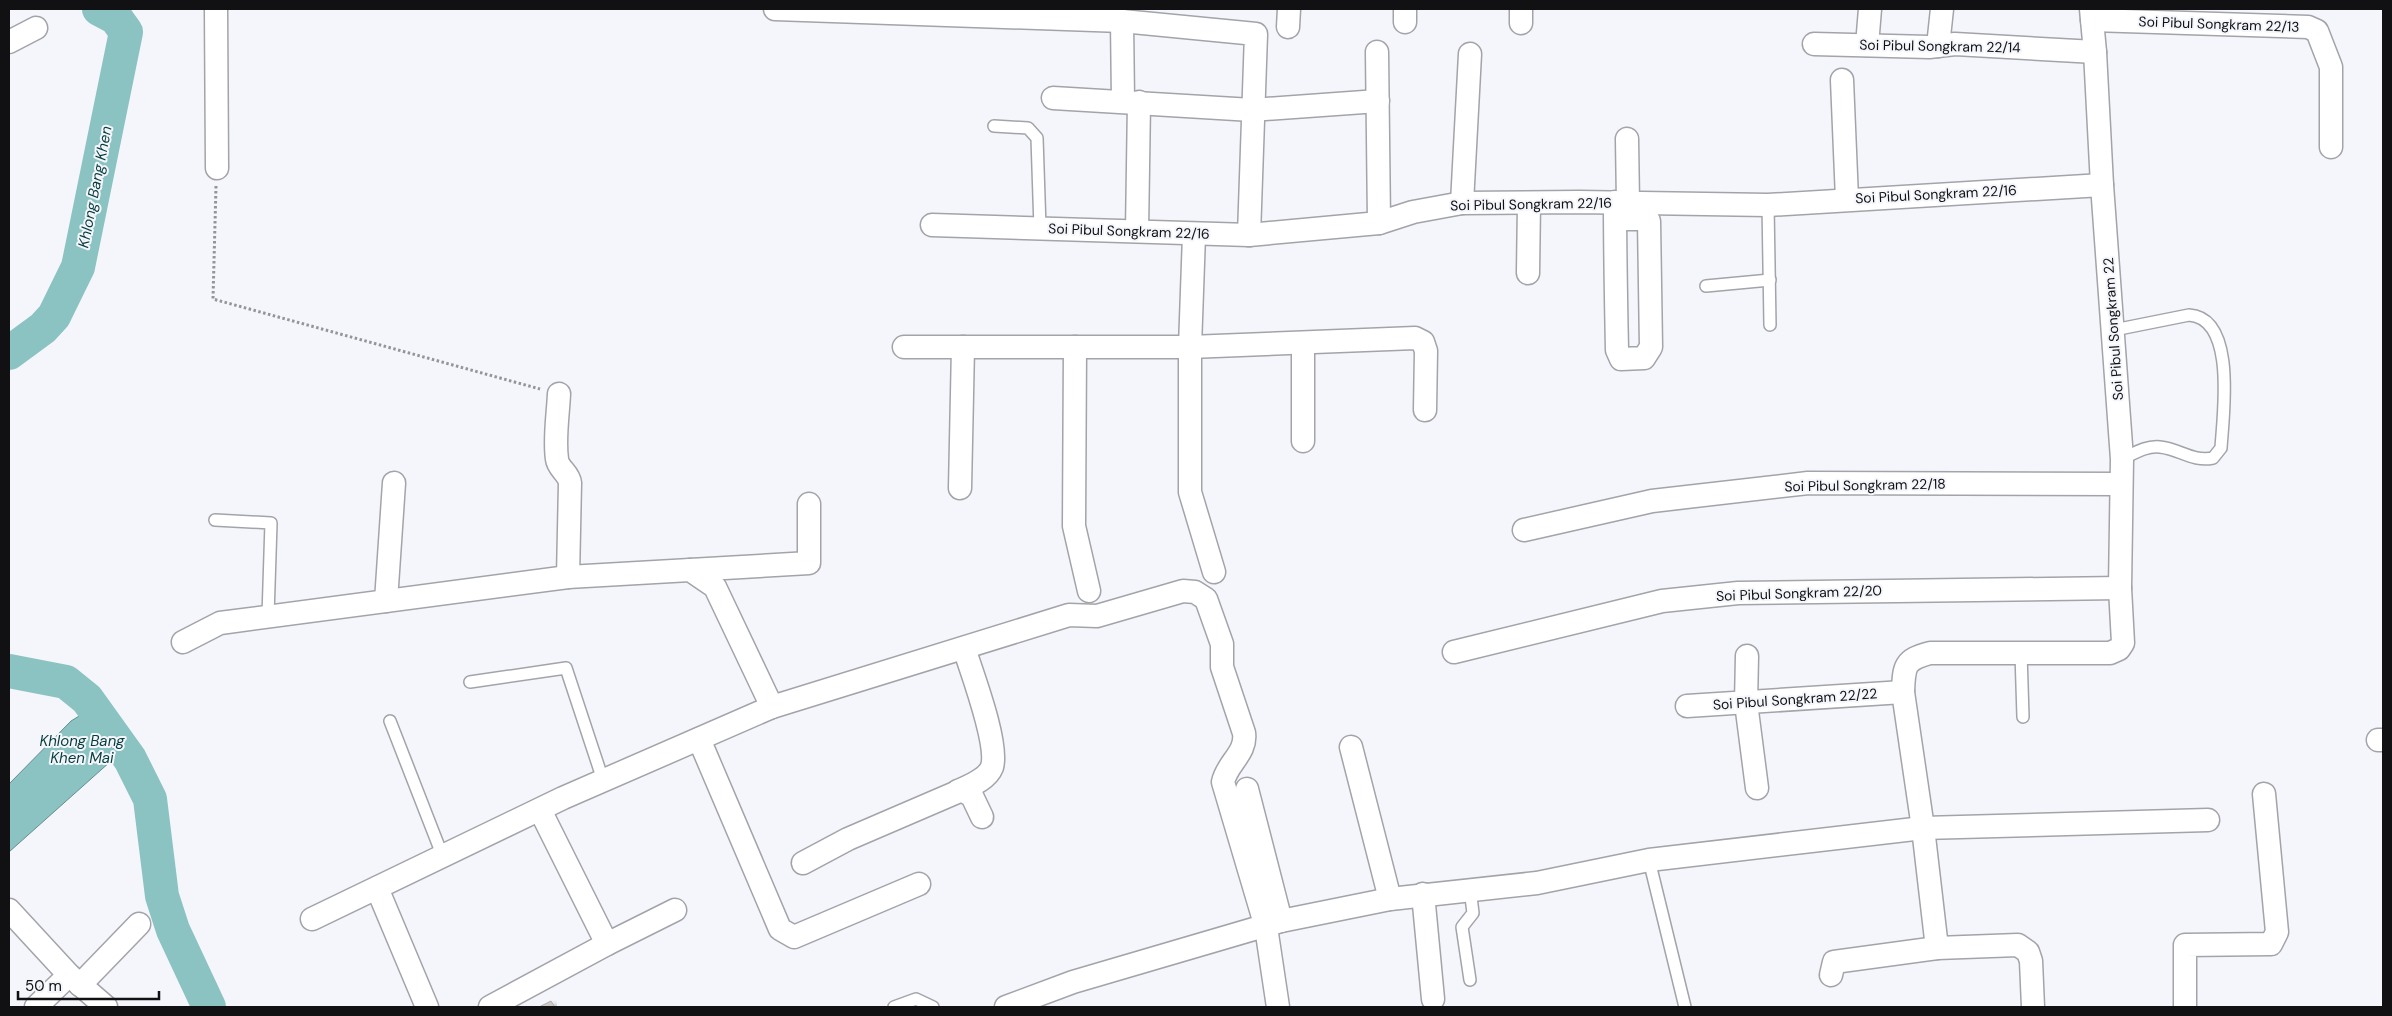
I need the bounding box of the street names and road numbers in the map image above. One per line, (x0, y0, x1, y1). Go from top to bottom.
street label: Soi Pibul Songkram 22/13 (2138, 12, 2300, 36)
street label: Soi Pibul Songkram 22/14 (1859, 36, 2021, 56)
street label: Soi Pibul Songkram 22/16 (1855, 181, 2017, 207)
street label: Soi Pibul Songkram 22/16 (1450, 194, 1612, 214)
street label: Soi Pibul Songkram 22/16 (1048, 219, 1210, 243)
street label: Soi Pibul Songkram 22 (2099, 257, 2127, 401)
street label: Soi Pibul Songkram 22/18 (1784, 475, 1946, 495)
street label: Soi Pibul Songkram 22/20 (1716, 581, 1882, 605)
street label: Soi Pibul Songkram 22/22 (1712, 684, 1878, 714)

